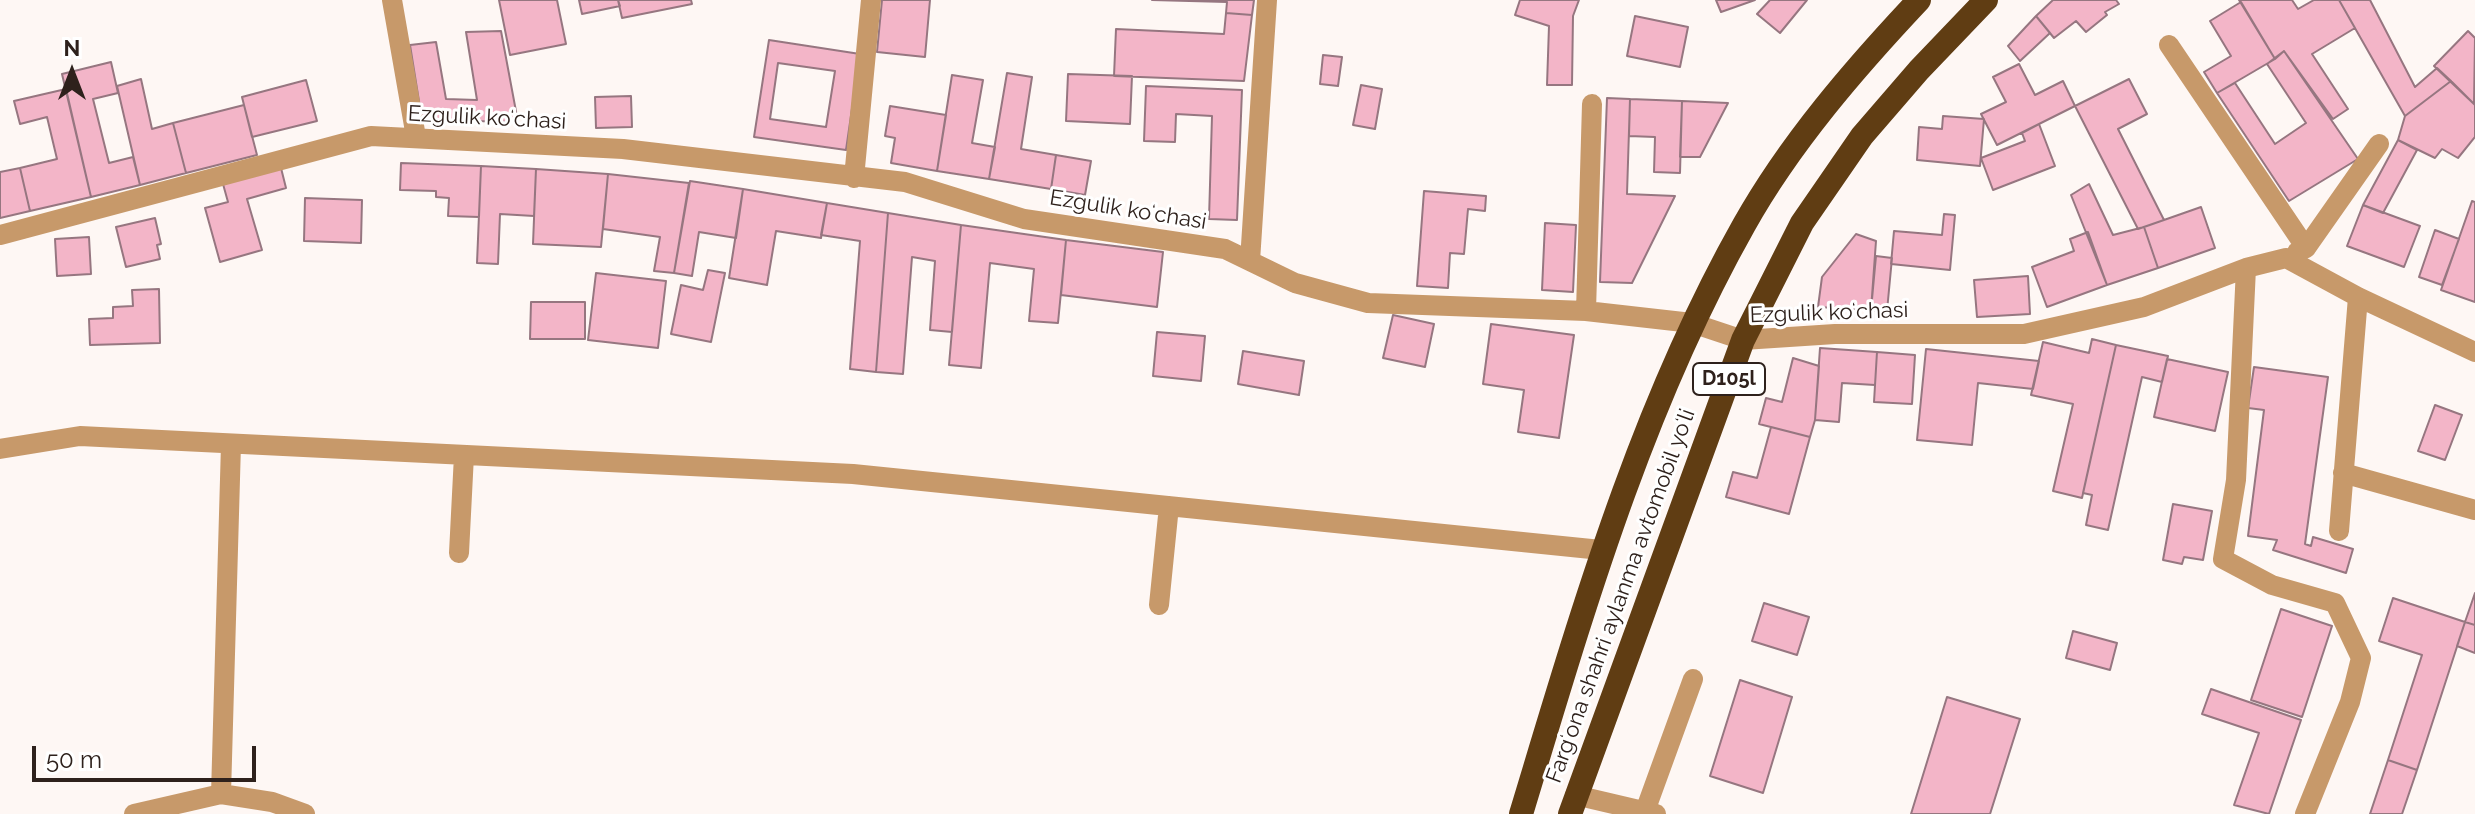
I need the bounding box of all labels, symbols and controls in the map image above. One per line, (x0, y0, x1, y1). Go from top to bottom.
north arrow (32, 32, 112, 112)
text: N (64, 35, 80, 61)
street label: Ezgulik koʻchasi (407, 101, 567, 135)
street label: Ezgulik koʻchasi (1048, 185, 1208, 235)
street label: Ezgulik koʻchasi (1749, 297, 1909, 329)
road number: D105l (1693, 363, 1765, 395)
street label: Fargʻona shahri aylanma avtomobil yoʻli (1541, 406, 1701, 786)
scale bar (36, 730, 260, 780)
text: 50 m (46, 745, 102, 774)

